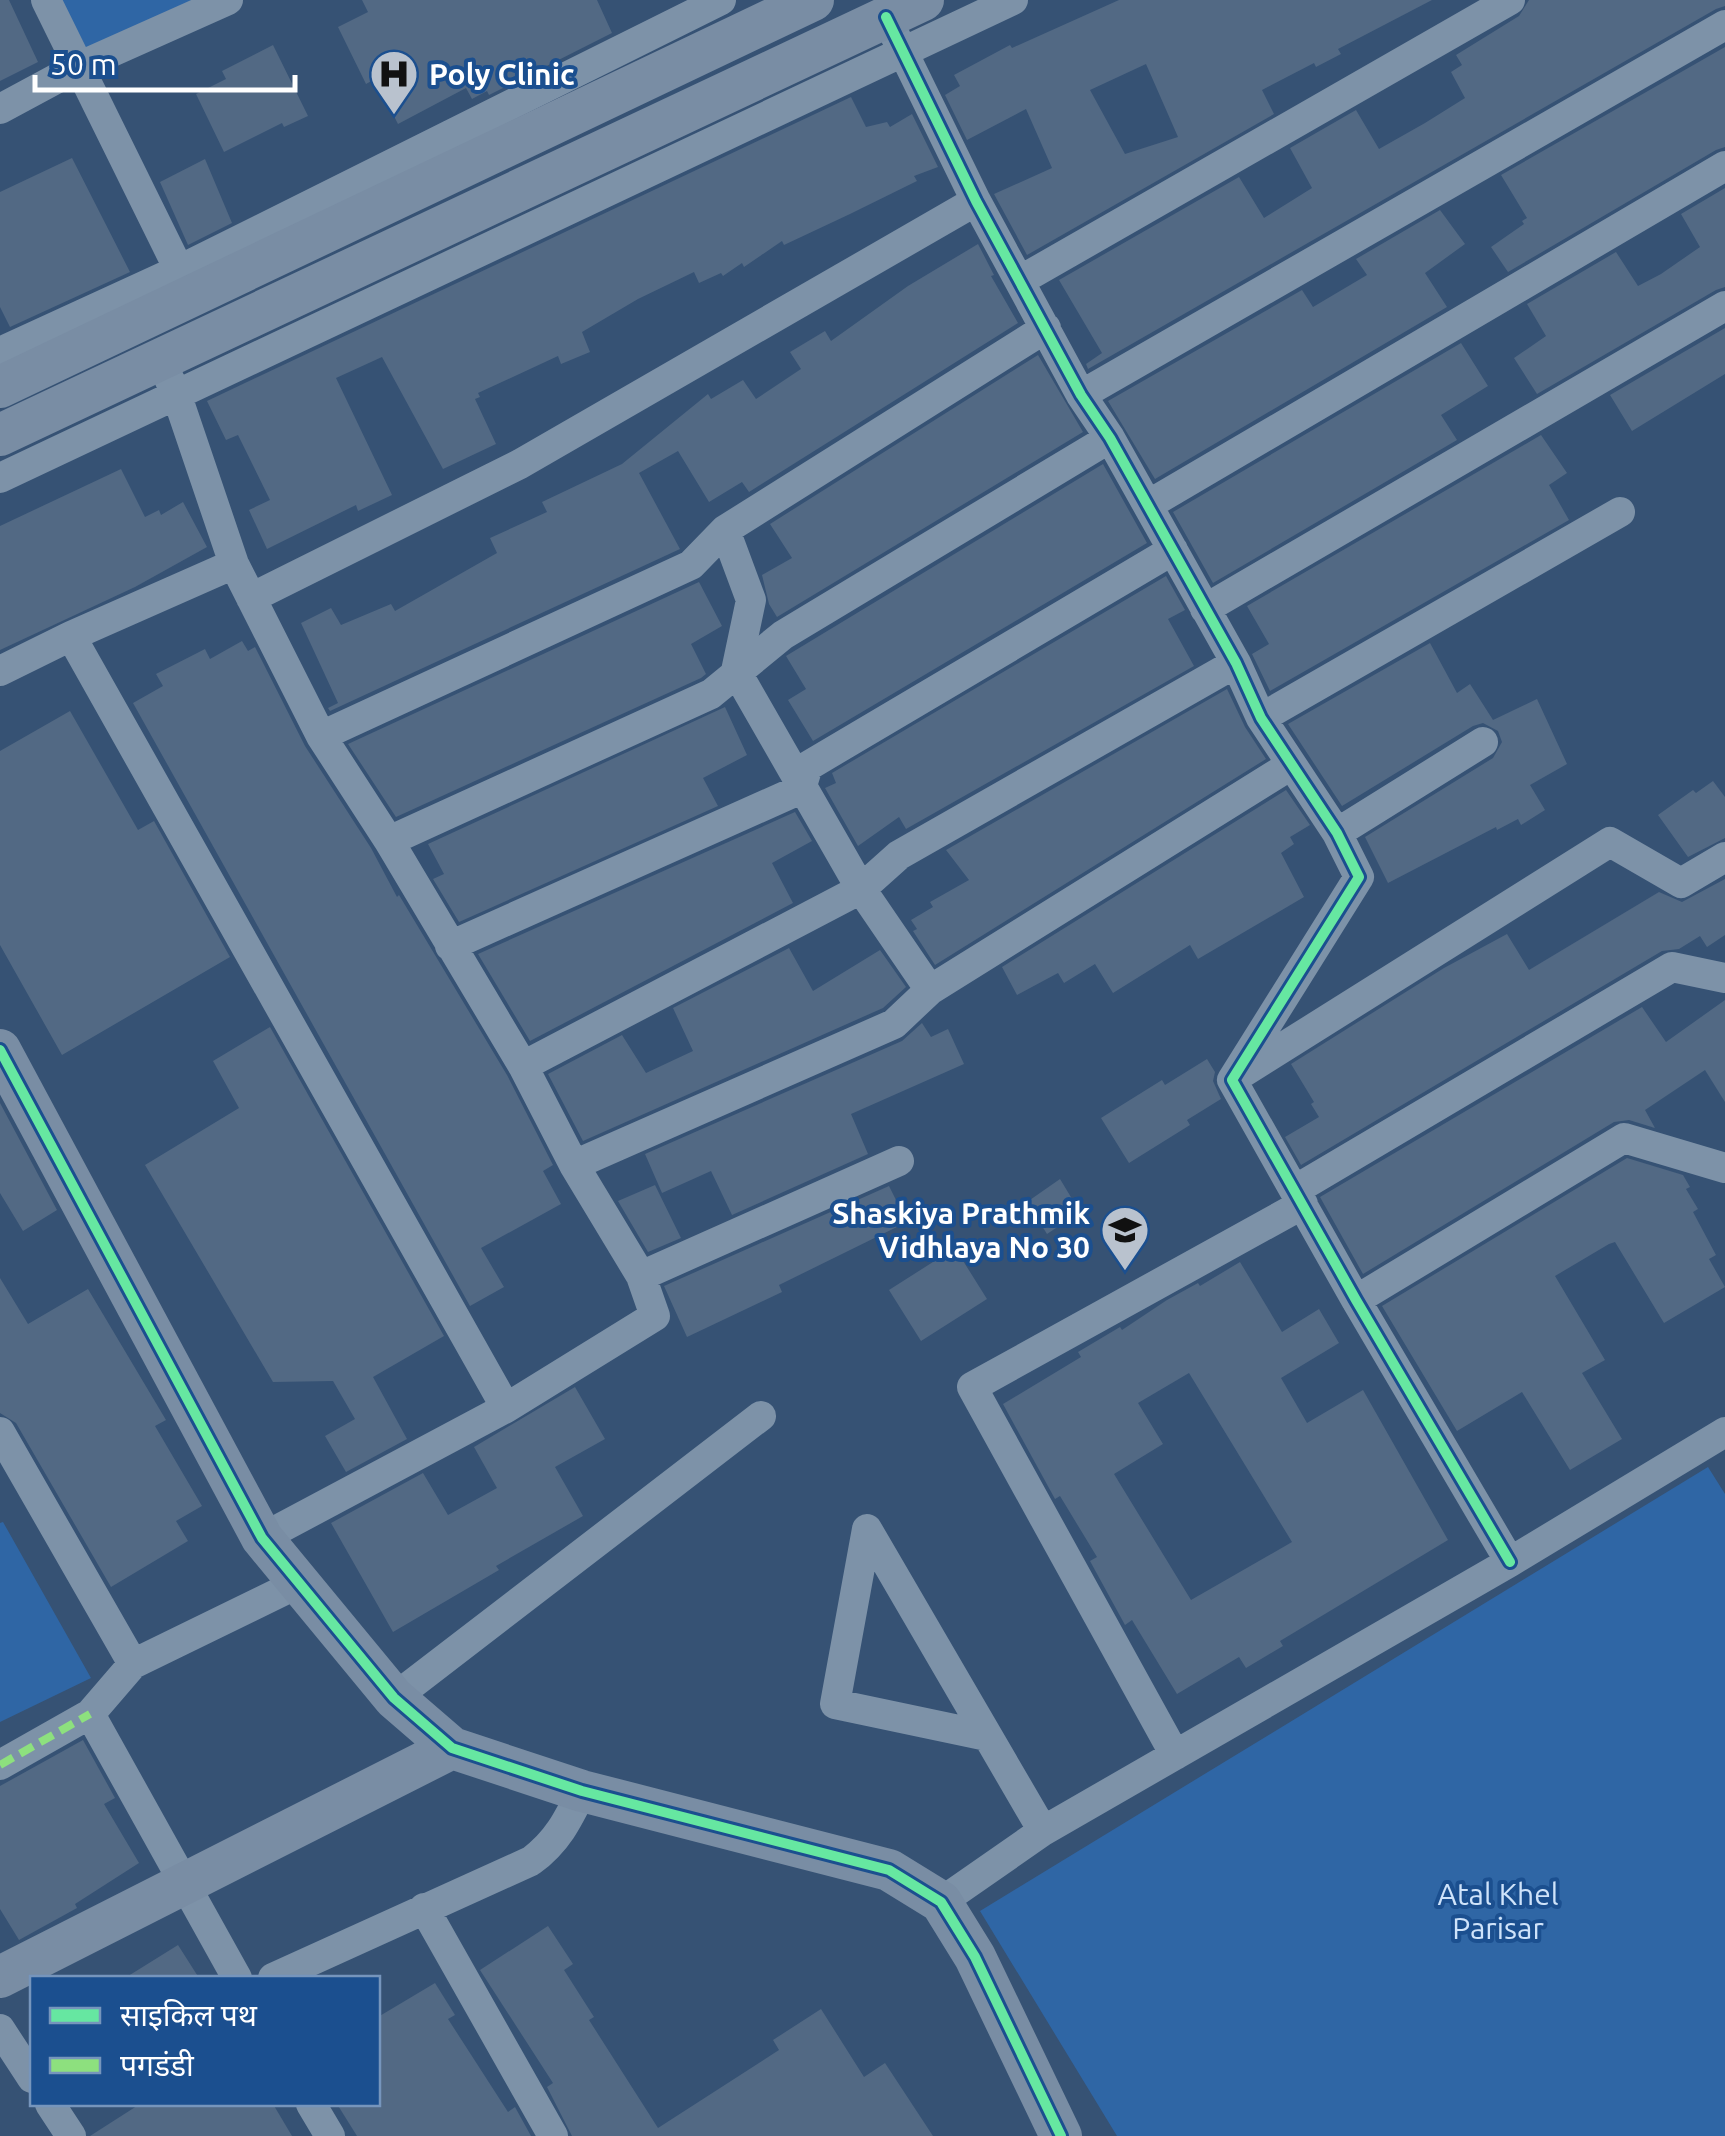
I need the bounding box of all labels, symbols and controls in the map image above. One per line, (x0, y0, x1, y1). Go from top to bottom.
scale bar (35, 30, 295, 92)
text: 50 m (50, 47, 117, 81)
hospital icon: Poly Clinic (368, 48, 420, 116)
place label: Poly Clinic (429, 57, 575, 91)
place label: Shaskiya Prathmik Vidhlaya No 30 (832, 1196, 1090, 1264)
school or university icon: Shaskiya Prathmik Vidhlaya No 30 (1099, 1204, 1151, 1272)
park label: Atal Khel Parisar (1437, 1877, 1559, 1945)
legend (30, 1976, 380, 2106)
text: साइकिल पथ (120, 1998, 258, 2032)
text: पगडंडी (120, 2048, 195, 2082)

